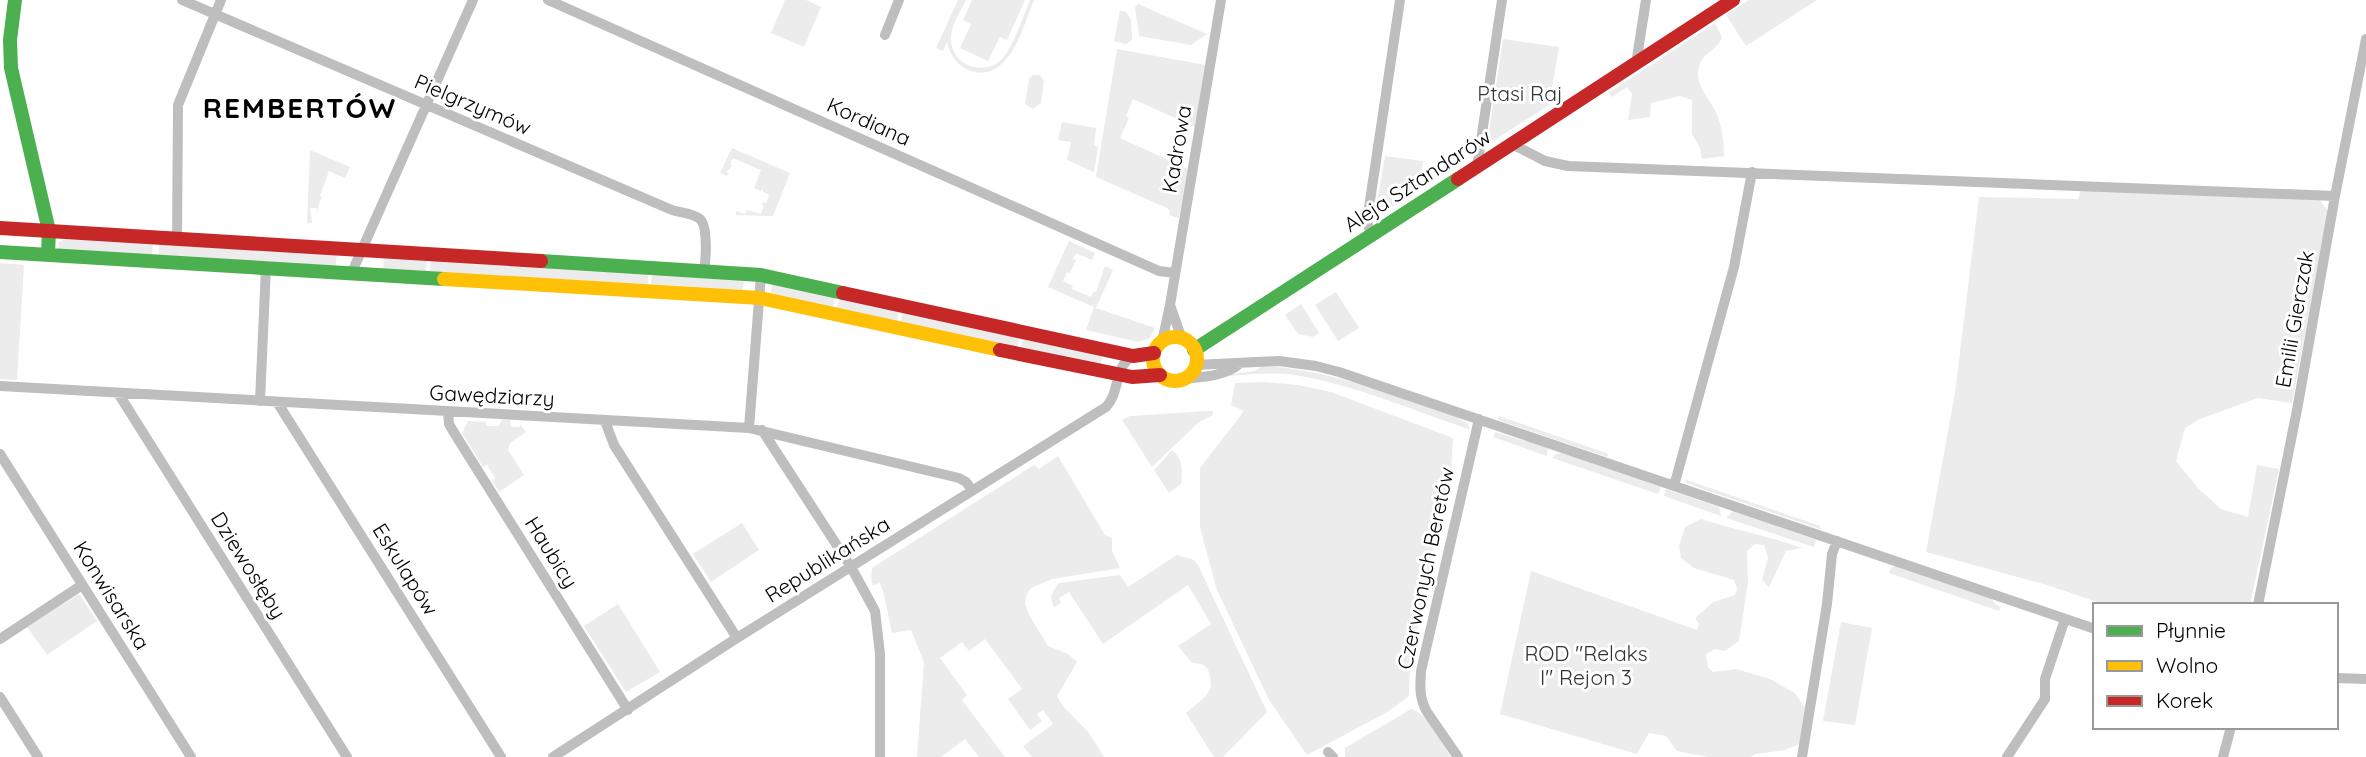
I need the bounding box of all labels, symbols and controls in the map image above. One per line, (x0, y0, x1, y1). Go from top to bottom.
street label: Pielgrzymów (411, 68, 535, 140)
park label: Ptasi Raj (1477, 80, 1563, 106)
district label: REMBERTÓW (203, 90, 397, 125)
street label: Kordiana (823, 91, 915, 151)
street label: Kadrowa (1156, 103, 1196, 195)
street label: Aleja Sztandarów (1339, 123, 1496, 237)
street label: Emilii Gierczak (2269, 248, 2319, 390)
street label: Gawędziarzy (429, 379, 555, 411)
street label: Czerwonych Beretów (1391, 464, 1459, 671)
street label: Dziewosłęby (206, 507, 292, 623)
street label: Republikańska (760, 510, 894, 608)
street label: Haubicy (520, 511, 584, 593)
street label: Eskulapów (368, 518, 445, 620)
street label: Konwisarska (68, 536, 156, 654)
legend (2093, 603, 2338, 729)
text: Płynnie (2156, 617, 2226, 643)
park label: ROD "Relaks I" Rejon 3 (1524, 640, 1648, 690)
text: Wolno (2156, 652, 2218, 678)
text: Korek (2156, 687, 2213, 713)

